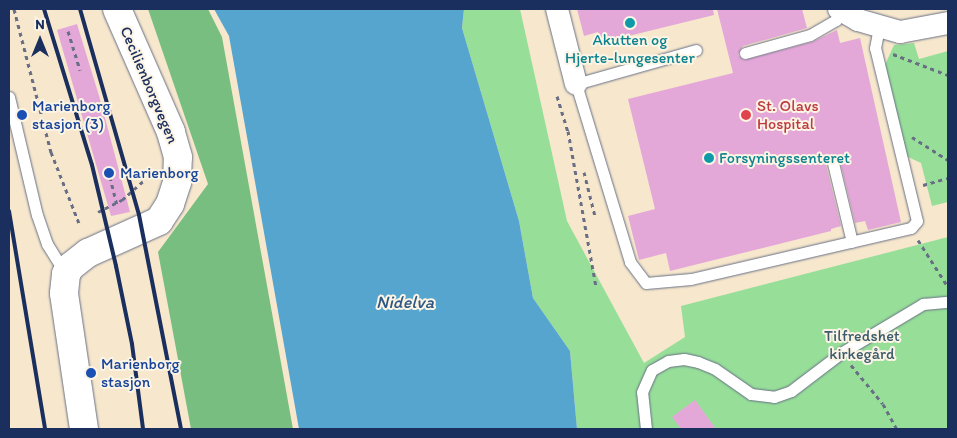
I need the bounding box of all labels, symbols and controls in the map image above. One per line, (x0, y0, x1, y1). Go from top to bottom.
north arrow (15, 15, 65, 65)
text: N (35, 16, 45, 33)
marker: Akutten og Hjerte-lungesenter (624, 17, 636, 29)
street label: Cecilienborgvegen (116, 24, 182, 146)
place label: Akutten og Hjerte-lungesenter (565, 30, 695, 68)
place label: Marienborg stasjon (3) (32, 96, 111, 134)
place label: St. Olavs Hospital (757, 96, 819, 134)
marker: St. Olavs Hospital (739, 108, 753, 122)
marker: Marienborg stasjon (3) (16, 109, 28, 121)
place label: Forsyningssenteret (719, 148, 850, 168)
marker: Forsyningssenteret (703, 152, 715, 164)
place label: Marienborg (120, 163, 199, 183)
marker: Marienborg (102, 166, 116, 180)
water label: Nidelva (376, 291, 434, 313)
park label: Tilfredshet kirkegård (824, 326, 900, 364)
place label: Marienborg stasjon (101, 354, 180, 392)
marker: Marienborg stasjon (85, 367, 97, 379)

